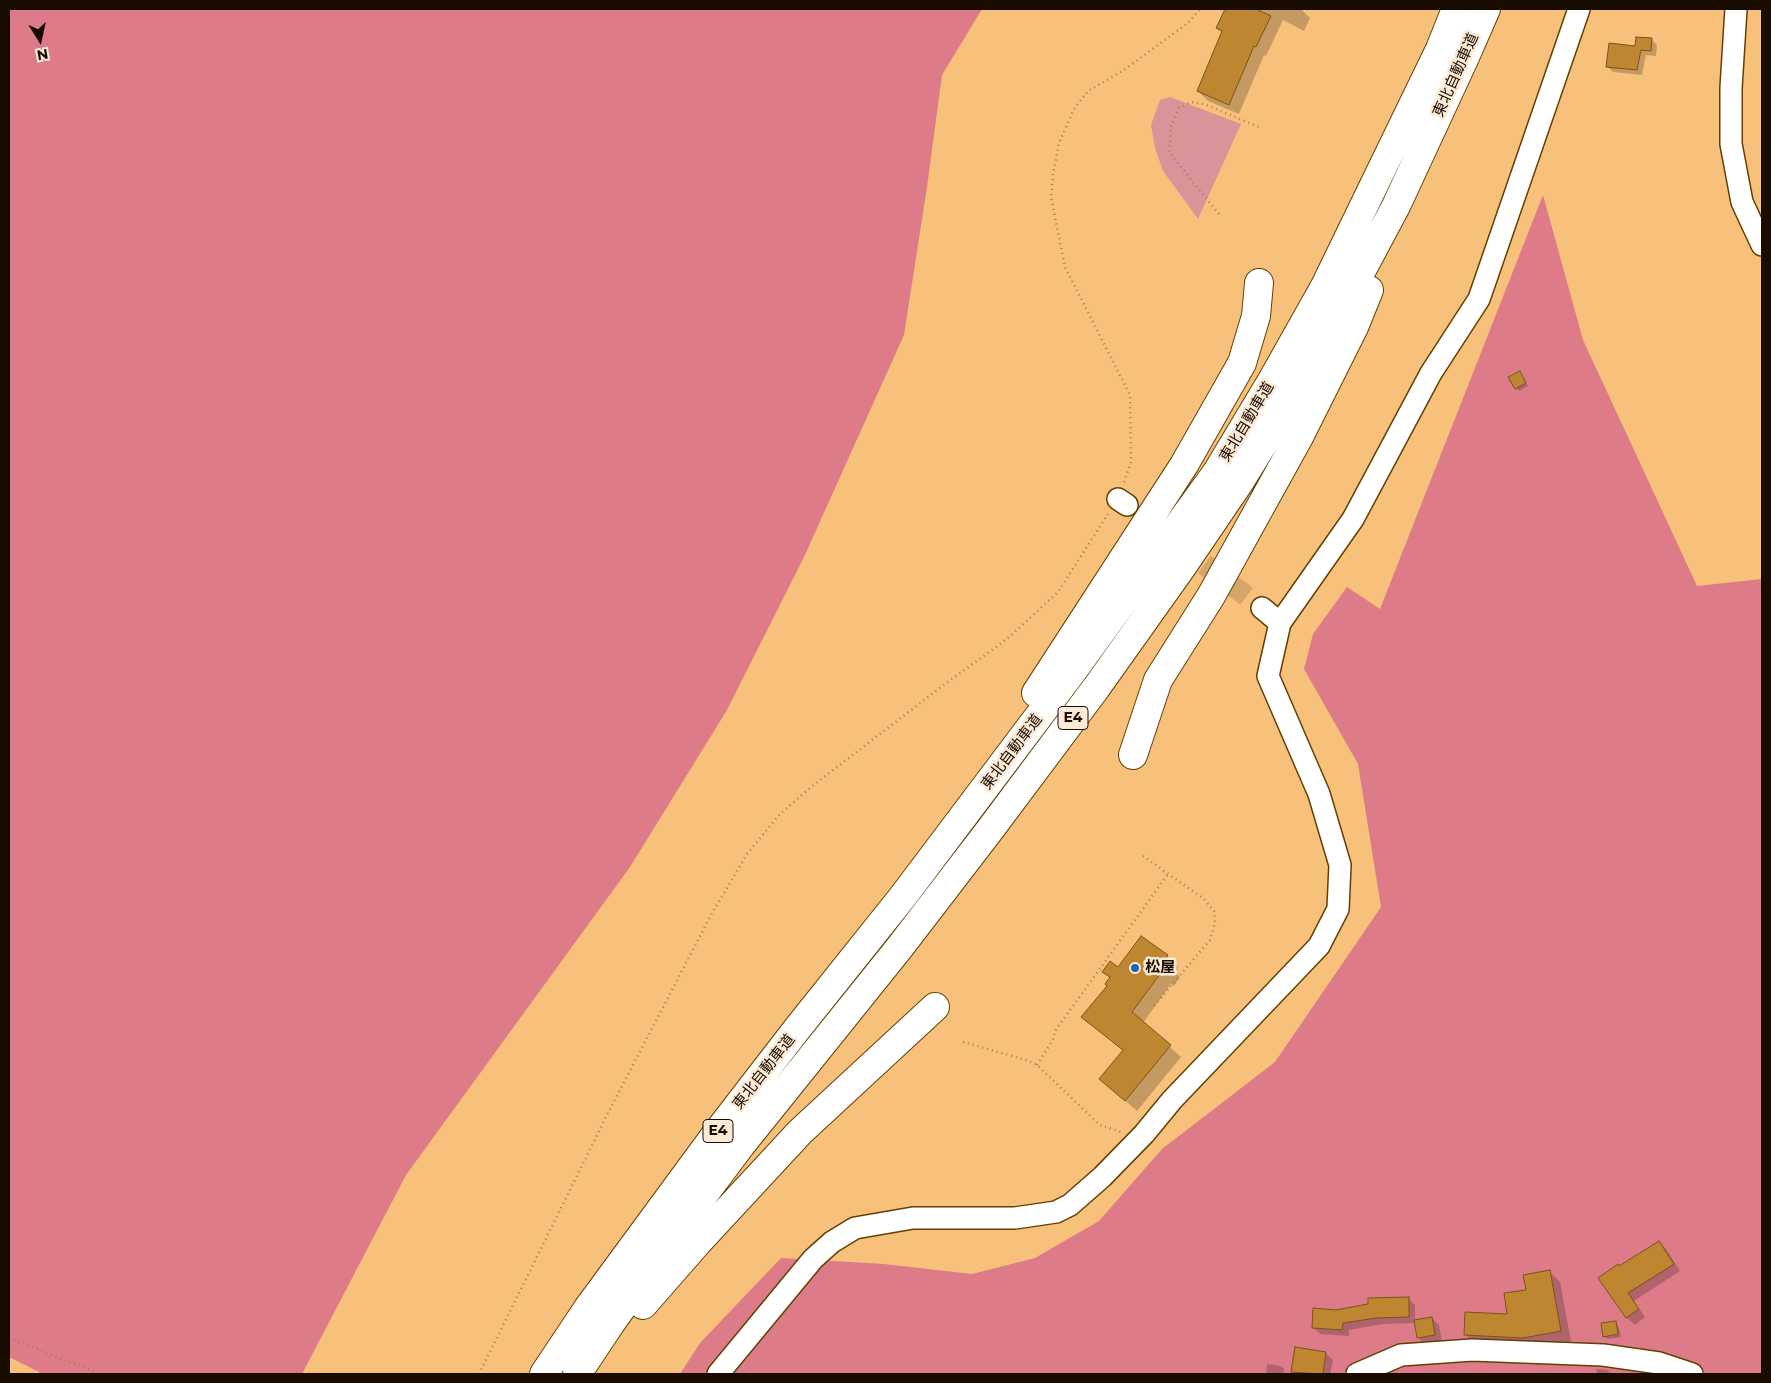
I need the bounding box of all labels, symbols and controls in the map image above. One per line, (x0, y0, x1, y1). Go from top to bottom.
north arrow (15, 15, 65, 65)
street label: 東北自動車道 (1429, 30, 1483, 120)
text: N (35, 45, 50, 65)
street label: 東北自動車道 (1216, 379, 1278, 465)
road number: E4 (1058, 706, 1088, 730)
street label: 東北自動車道 (978, 711, 1046, 793)
place label: 松屋 (1145, 959, 1175, 977)
marker: 松屋 (1129, 962, 1141, 974)
street label: 東北自動車道 (729, 1031, 799, 1113)
road number: E4 (703, 1120, 733, 1142)

